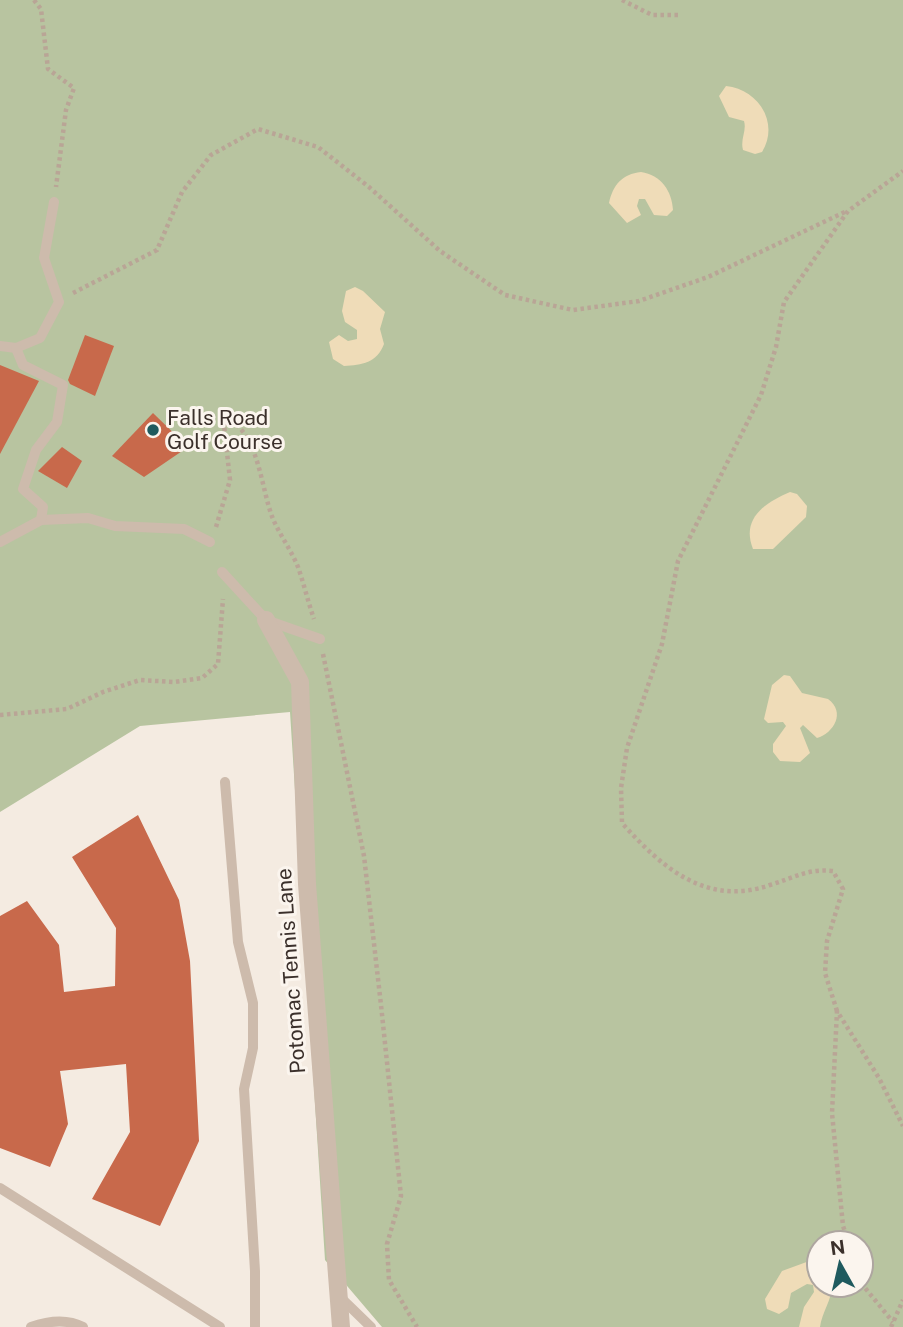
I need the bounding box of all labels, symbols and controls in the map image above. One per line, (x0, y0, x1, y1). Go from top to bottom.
place label: Falls Road Golf Course (167, 405, 283, 454)
marker: Falls Road Golf Course (145, 422, 161, 438)
street label: Potomac Tennis Lane (271, 867, 310, 1075)
north arrow (805, 1229, 875, 1299)
text: N (829, 1235, 847, 1259)

